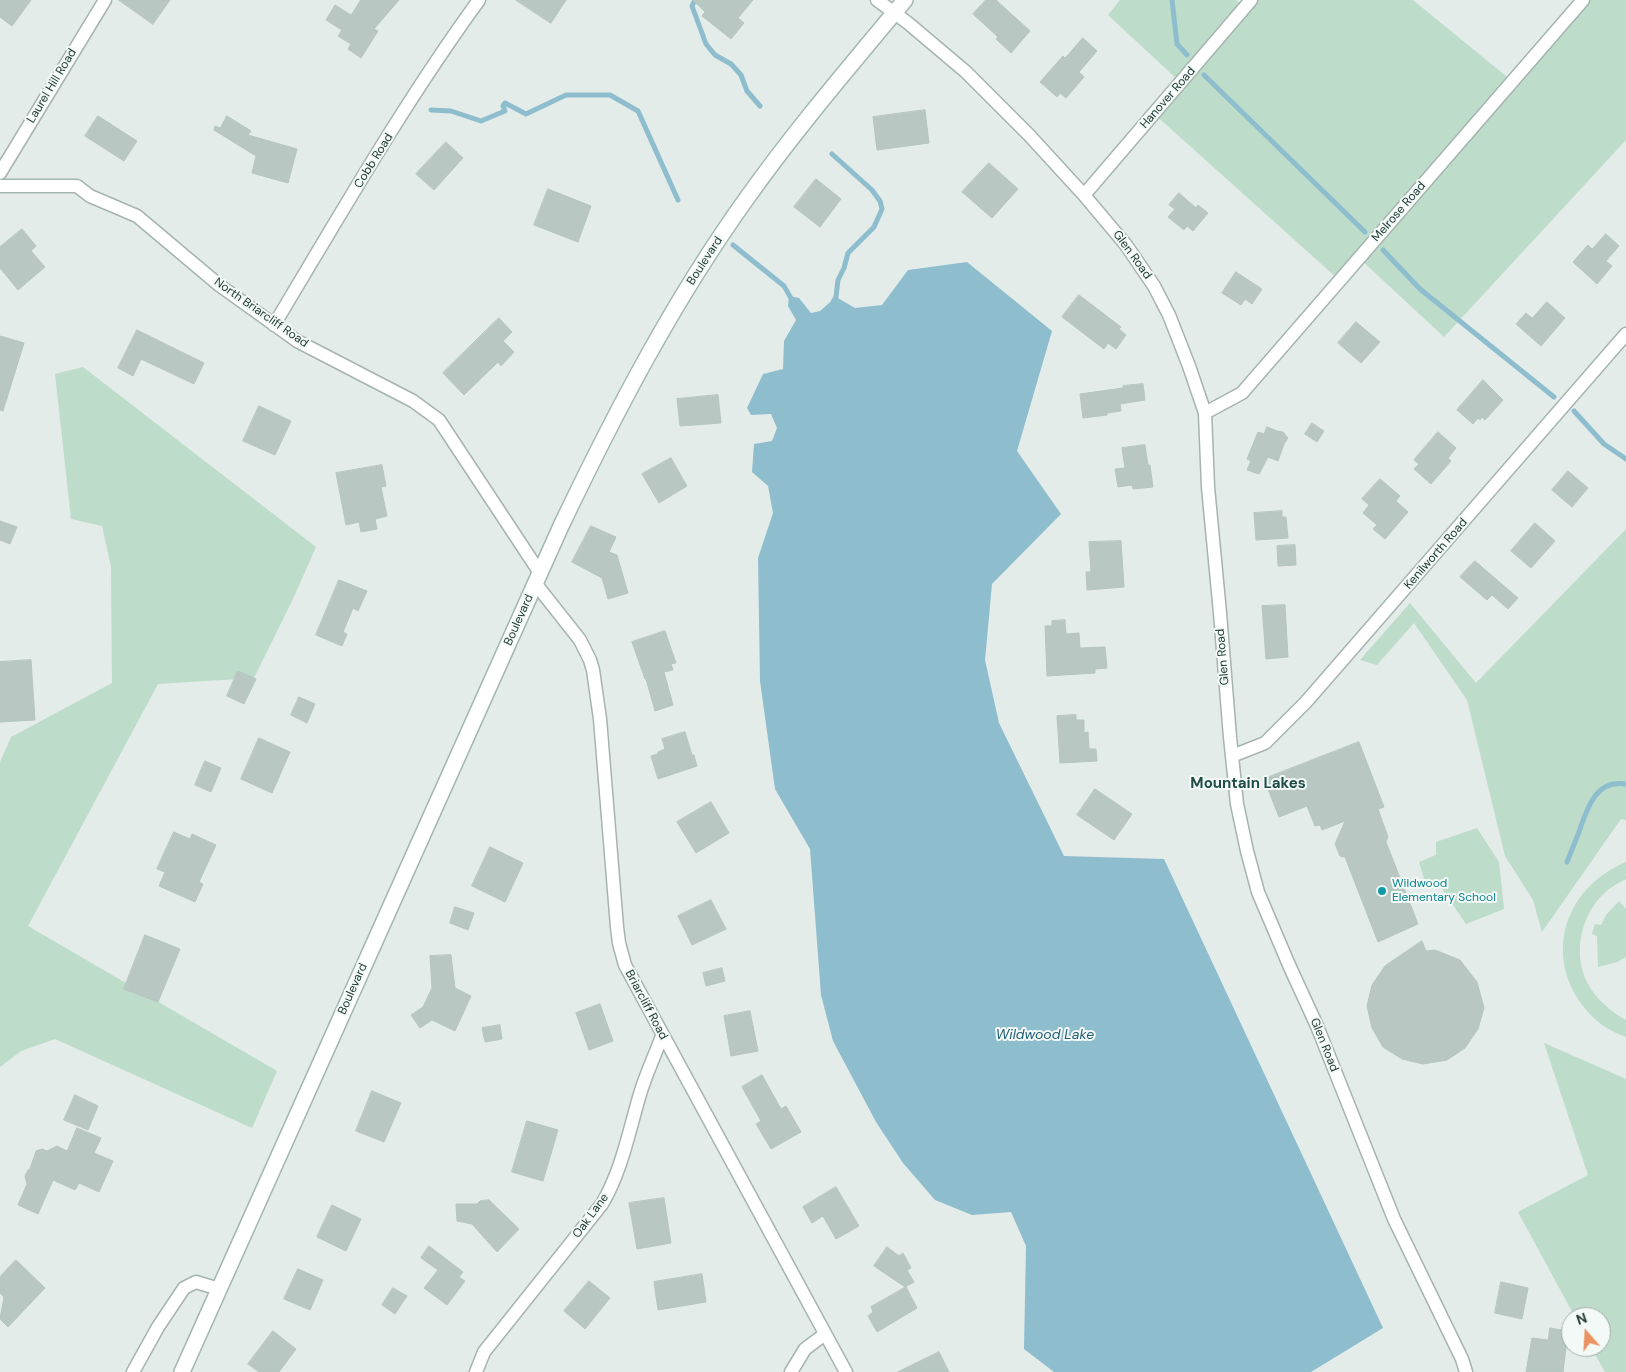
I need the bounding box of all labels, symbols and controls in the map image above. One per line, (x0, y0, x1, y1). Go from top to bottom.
street label: Laurel Hill Road (24, 46, 80, 126)
street label: Hanover Road (1137, 64, 1199, 132)
street label: Cobb Road (352, 131, 396, 191)
street label: Melrose Road (1369, 179, 1429, 245)
street label: Glen Road (1110, 228, 1154, 282)
street label: Boulevard (684, 234, 726, 288)
street label: North Briarcliff Road (211, 275, 311, 351)
street label: Kenilworth Road (1401, 516, 1471, 592)
street label: Boulevard (501, 592, 537, 648)
street label: Glen Road (1213, 628, 1233, 686)
district label: Mountain Lakes (1190, 775, 1306, 793)
place label: Wildwood Elementary School (1392, 877, 1496, 905)
marker: Wildwood Elementary School (1376, 885, 1388, 897)
street label: Boulevard (335, 961, 371, 1017)
street label: Briarcliff Road (622, 968, 670, 1042)
street label: Glen Road (1307, 1016, 1341, 1074)
water label: Wildwood Lake (996, 1027, 1094, 1043)
street label: Oak Lane (570, 1191, 612, 1241)
north arrow (1561, 1307, 1611, 1357)
text: N (1574, 1309, 1589, 1329)

